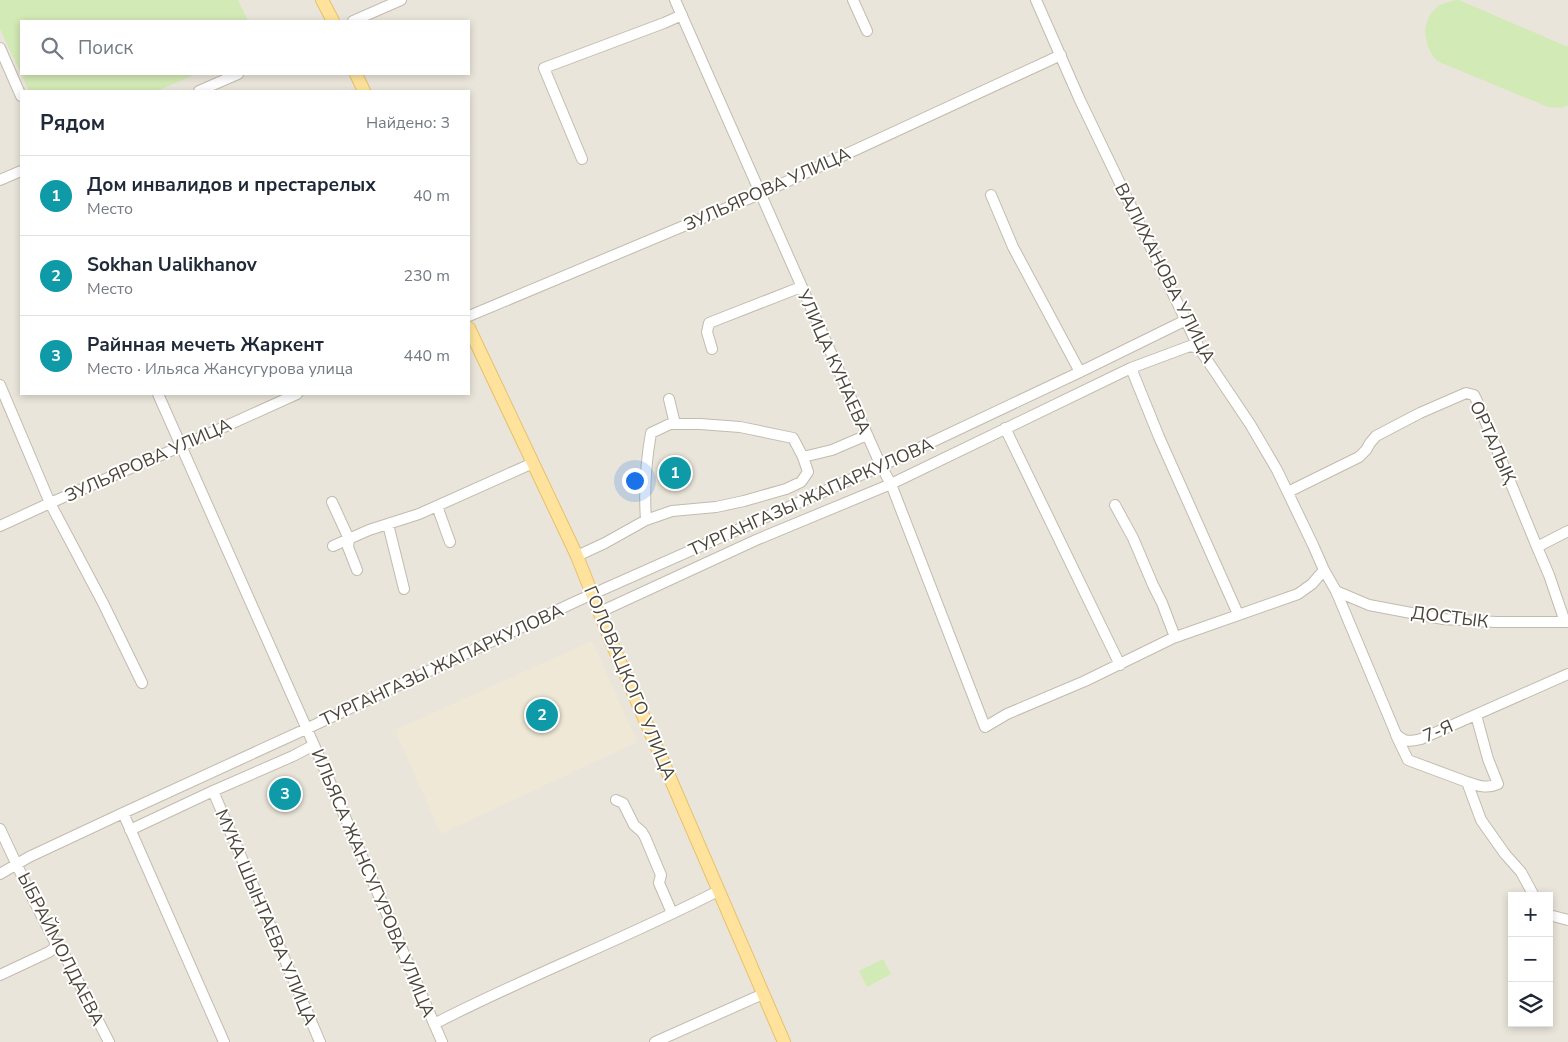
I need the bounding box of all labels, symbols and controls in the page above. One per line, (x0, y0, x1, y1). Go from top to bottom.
search box (20, 20, 470, 75)
icon: search (38, 34, 66, 62)
text: Поиск (78, 35, 133, 61)
text: Рядом (40, 109, 105, 137)
text: Найдено: 3 (366, 112, 450, 134)
street label: ЗУЛЬЯРОВА УЛИЦА (680, 141, 854, 237)
text: Дом инвалидов и престарелых (87, 172, 376, 198)
street label: ВАЛИХАНОВА УЛИЦА (1109, 179, 1221, 367)
text: 1 (51, 185, 61, 207)
text: 40 m (413, 185, 450, 207)
text: Место (87, 198, 133, 220)
text: Sokhan Ualikhanov (87, 252, 257, 278)
text: 2 (51, 265, 61, 287)
text: 230 m (403, 265, 450, 287)
text: Место (87, 278, 133, 300)
street label: УЛИЦА КУНАЕВА (791, 285, 877, 438)
text: Райнная мечеть Жаркент (87, 332, 324, 358)
text: 3 (51, 345, 61, 367)
text: 440 m (403, 345, 450, 367)
text: Место · Ильяса Жансугурова улица (87, 358, 353, 380)
street label: ОРТАЛЫҚ (1464, 397, 1522, 488)
street label: ЗУЛЬЯРОВА УЛИЦА (61, 412, 235, 508)
street label: ТУРГАНГАЗЫ ЖАПАРКУЛОВА (685, 432, 937, 562)
pin: 1 (659, 454, 691, 492)
your location (622, 468, 648, 494)
street label: ГОЛОВАЦКОГО УЛИЦА (578, 582, 682, 784)
street label: ТУРГАНГАЗЫ ЖАПАРКУЛОВА (317, 598, 567, 732)
street label: ДОСТЫК (1410, 600, 1490, 634)
pin: 2 (526, 696, 558, 734)
street label: 7-Я (1419, 714, 1457, 748)
street label: ИЛЬЯСА ЖАНСУГУРОВА УЛИЦА (305, 745, 441, 1021)
pin: 3 (269, 775, 301, 813)
street label: МУКА ШЫНТАЕВА УЛИЦА (210, 805, 322, 1029)
street label: ЫБРАЙМОЛДАЕВА (12, 868, 110, 1030)
map controls (1508, 892, 1553, 1027)
button: + (1508, 892, 1553, 937)
button: − (1508, 937, 1553, 982)
button: layers (1508, 982, 1553, 1027)

